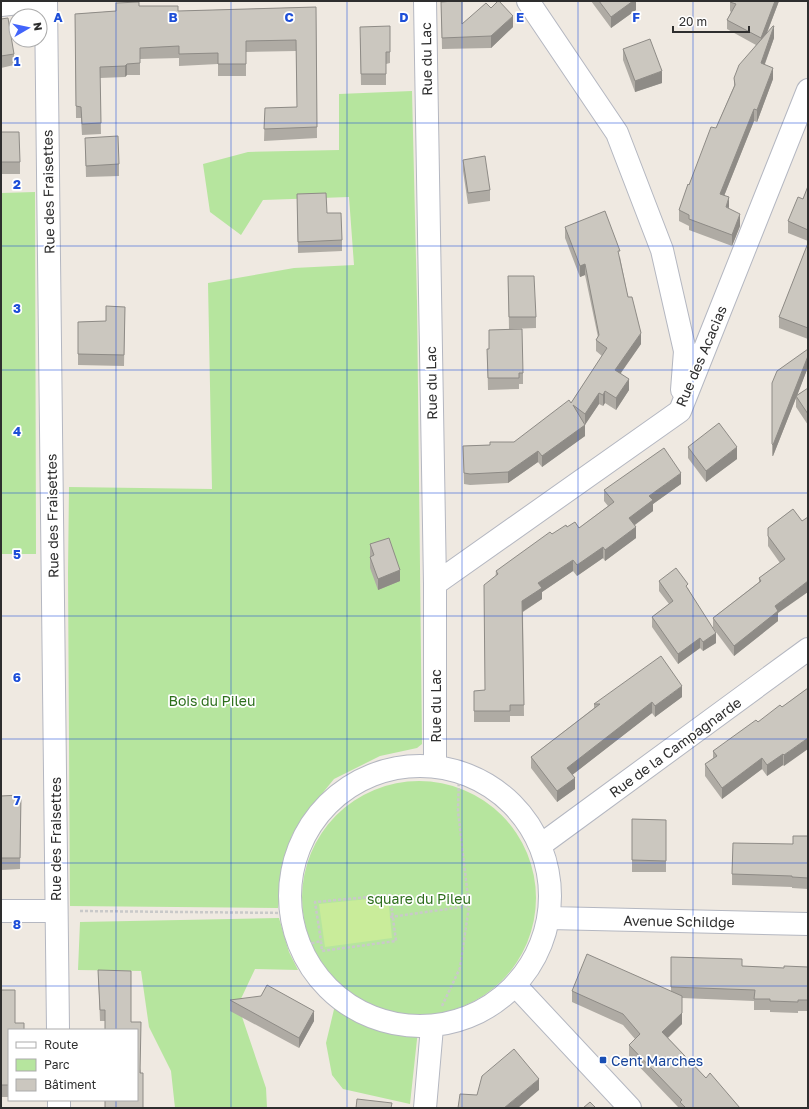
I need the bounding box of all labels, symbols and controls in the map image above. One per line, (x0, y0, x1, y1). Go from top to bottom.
north arrow (8, 8, 48, 48)
scale bar (673, 8, 749, 34)
text: A (53, 9, 63, 25)
text: B (168, 9, 178, 25)
text: C (284, 9, 294, 25)
text: D (399, 9, 409, 25)
text: E (516, 9, 524, 25)
text: F (632, 9, 640, 25)
text: 20 m (679, 14, 707, 29)
text: N (31, 21, 45, 32)
street label: Rue du Lac (417, 22, 435, 96)
text: 1 (14, 53, 21, 69)
street label: Rue des Fraisettes (38, 130, 58, 254)
text: 2 (13, 176, 21, 192)
text: 3 (13, 300, 21, 316)
street label: Rue des Acacias (672, 303, 730, 409)
street label: Rue du Lac (422, 346, 440, 420)
text: 4 (13, 423, 21, 439)
street label: Rue des Fraisettes (42, 454, 62, 578)
text: 5 (13, 546, 21, 562)
text: 6 (13, 669, 21, 685)
street label: Rue du Lac (427, 669, 444, 743)
park label: Bois du Pileu (169, 692, 255, 709)
street label: Rue de la Campagnarde (606, 693, 744, 801)
street label: Rue des Fraisettes (47, 777, 64, 901)
text: 7 (13, 792, 21, 808)
park label: square du Pileu (367, 890, 471, 907)
street label: Avenue Schildge (623, 912, 735, 930)
text: 8 (13, 916, 21, 932)
legend (8, 1029, 138, 1101)
text: Route (44, 1037, 78, 1052)
place label: Cent Marches (611, 1052, 703, 1069)
marker: Cent Marches (598, 1055, 608, 1065)
text: Parc (44, 1057, 70, 1072)
text: Bâtiment (44, 1077, 97, 1092)

